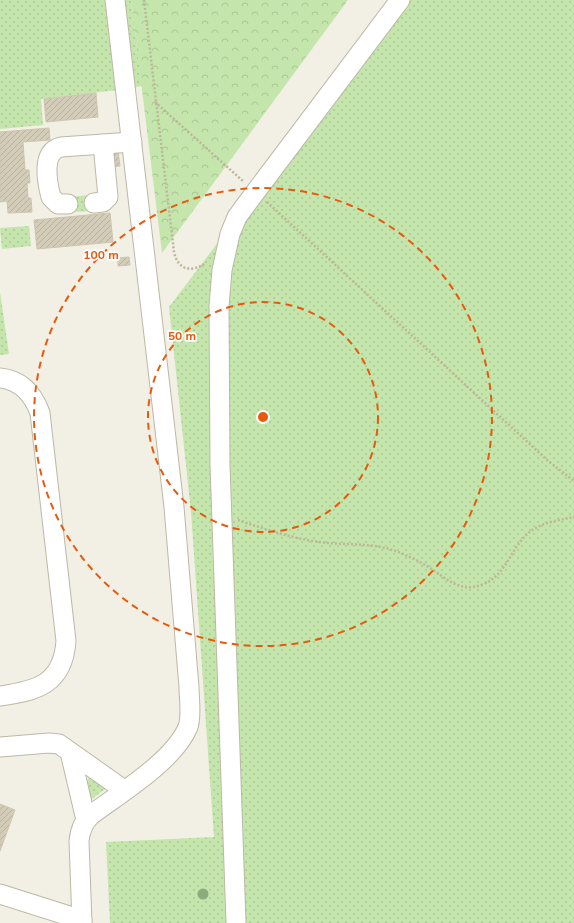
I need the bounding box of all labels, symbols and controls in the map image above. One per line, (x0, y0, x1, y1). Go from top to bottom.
text: 100 m (83, 247, 119, 263)
text: 50 m (168, 328, 196, 344)
centre of rings (256, 410, 270, 424)

